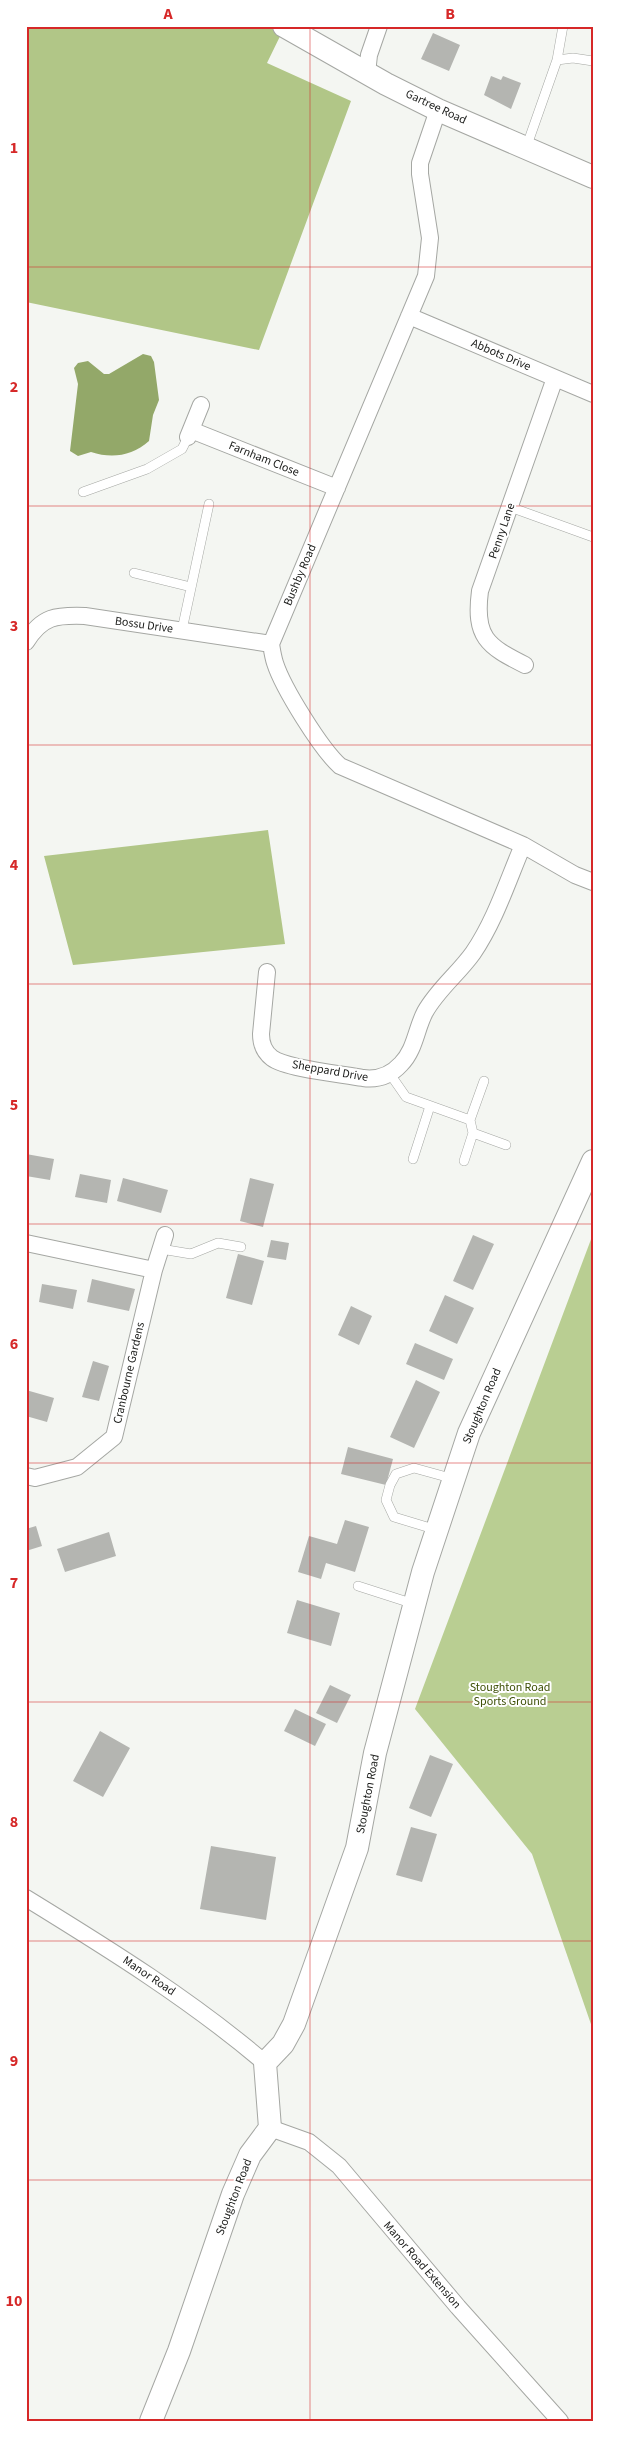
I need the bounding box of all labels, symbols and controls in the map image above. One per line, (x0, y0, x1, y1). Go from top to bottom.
text: A (162, 3, 173, 25)
text: B (445, 3, 455, 25)
street label: Gartree Road (403, 85, 469, 129)
text: 1 (10, 137, 18, 159)
street label: Abbots Drive (468, 335, 534, 375)
text: 2 (10, 376, 18, 398)
street label: Farnham Close (226, 437, 302, 481)
street label: Penny Lane (485, 501, 519, 561)
street label: Bushby Road (279, 542, 321, 608)
street label: Bossu Drive (114, 613, 174, 637)
text: 3 (10, 615, 18, 637)
text: 4 (10, 854, 19, 876)
street label: Sheppard Drive (291, 1056, 370, 1086)
text: 5 (10, 1094, 18, 1116)
street label: Cranbourne Gardens (109, 1321, 149, 1425)
text: 6 (10, 1333, 18, 1355)
street label: Stoughton Road (458, 1366, 506, 1446)
text: 7 (10, 1572, 18, 1594)
park label: Stoughton Road Sports Ground (470, 1679, 550, 1710)
street label: Stoughton Road (352, 1753, 384, 1835)
text: 8 (10, 1811, 18, 1833)
street label: Manor Road (119, 1952, 179, 2000)
text: 9 (10, 2050, 18, 2072)
street label: Stoughton Road (212, 2156, 256, 2238)
street label: Manor Road Extension (379, 2218, 465, 2312)
text: 10 (6, 2290, 22, 2312)

